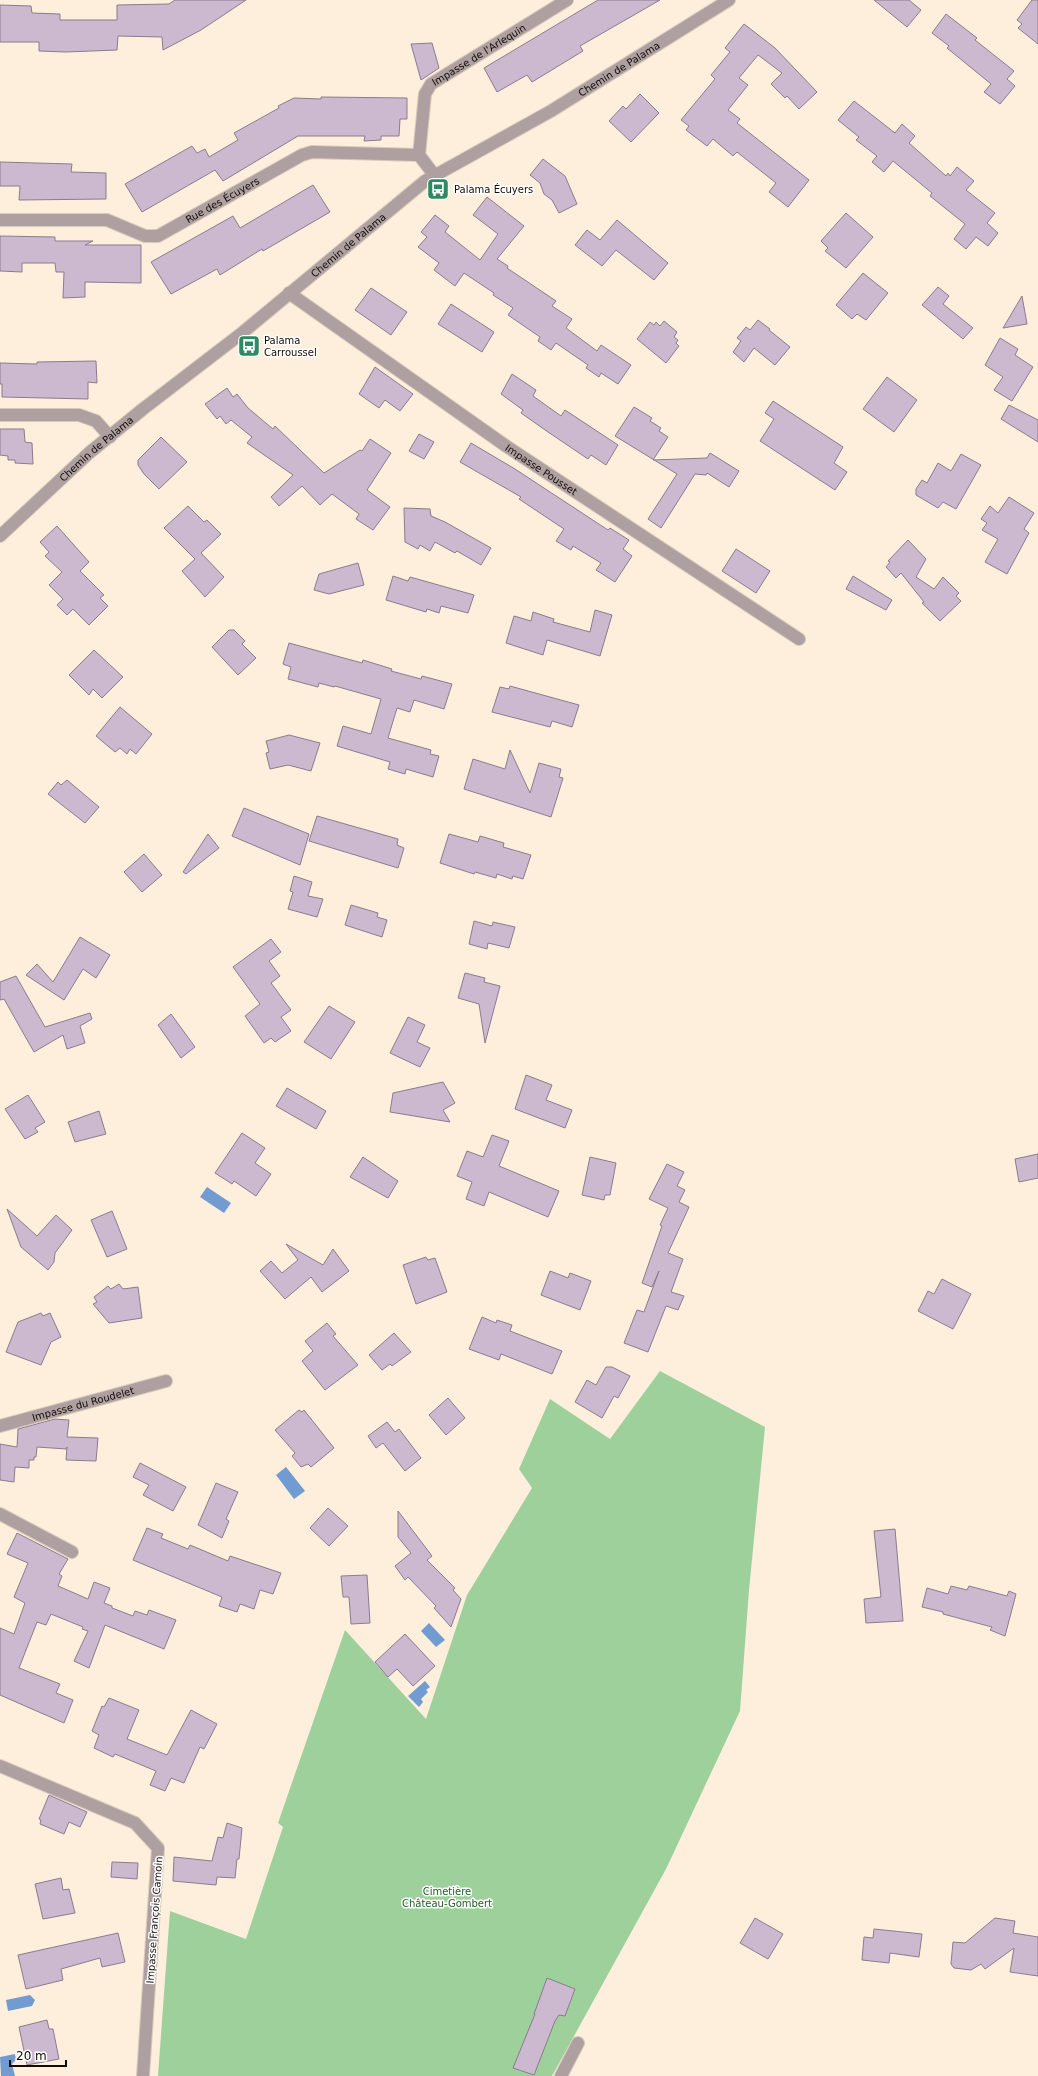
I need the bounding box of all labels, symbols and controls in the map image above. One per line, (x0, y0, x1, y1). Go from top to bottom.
street label: Impasse de l'Arlequin (430, 22, 528, 88)
street label: Chemin de Palama (576, 40, 662, 99)
street label: Rue des Écuyers (184, 175, 261, 225)
bus stop icon: Palama Écuyers (425, 176, 451, 202)
place label: Palama Écuyers (454, 183, 533, 195)
street label: Chemin de Palama (309, 211, 388, 280)
bus stop icon: Palama Carroussel (236, 333, 262, 359)
place label: Palama Carroussel (264, 335, 317, 358)
street label: Chemin de Palama (57, 414, 136, 484)
street label: Impasse Pousset (503, 442, 579, 497)
street label: Impasse du Roudelet (31, 1385, 135, 1423)
street label: Impasse François Camoin (145, 1856, 164, 1984)
park label: Cimetière Château-Gombert (402, 1886, 492, 1909)
scale bar (10, 2042, 66, 2068)
text: 20 m (16, 2049, 47, 2063)

